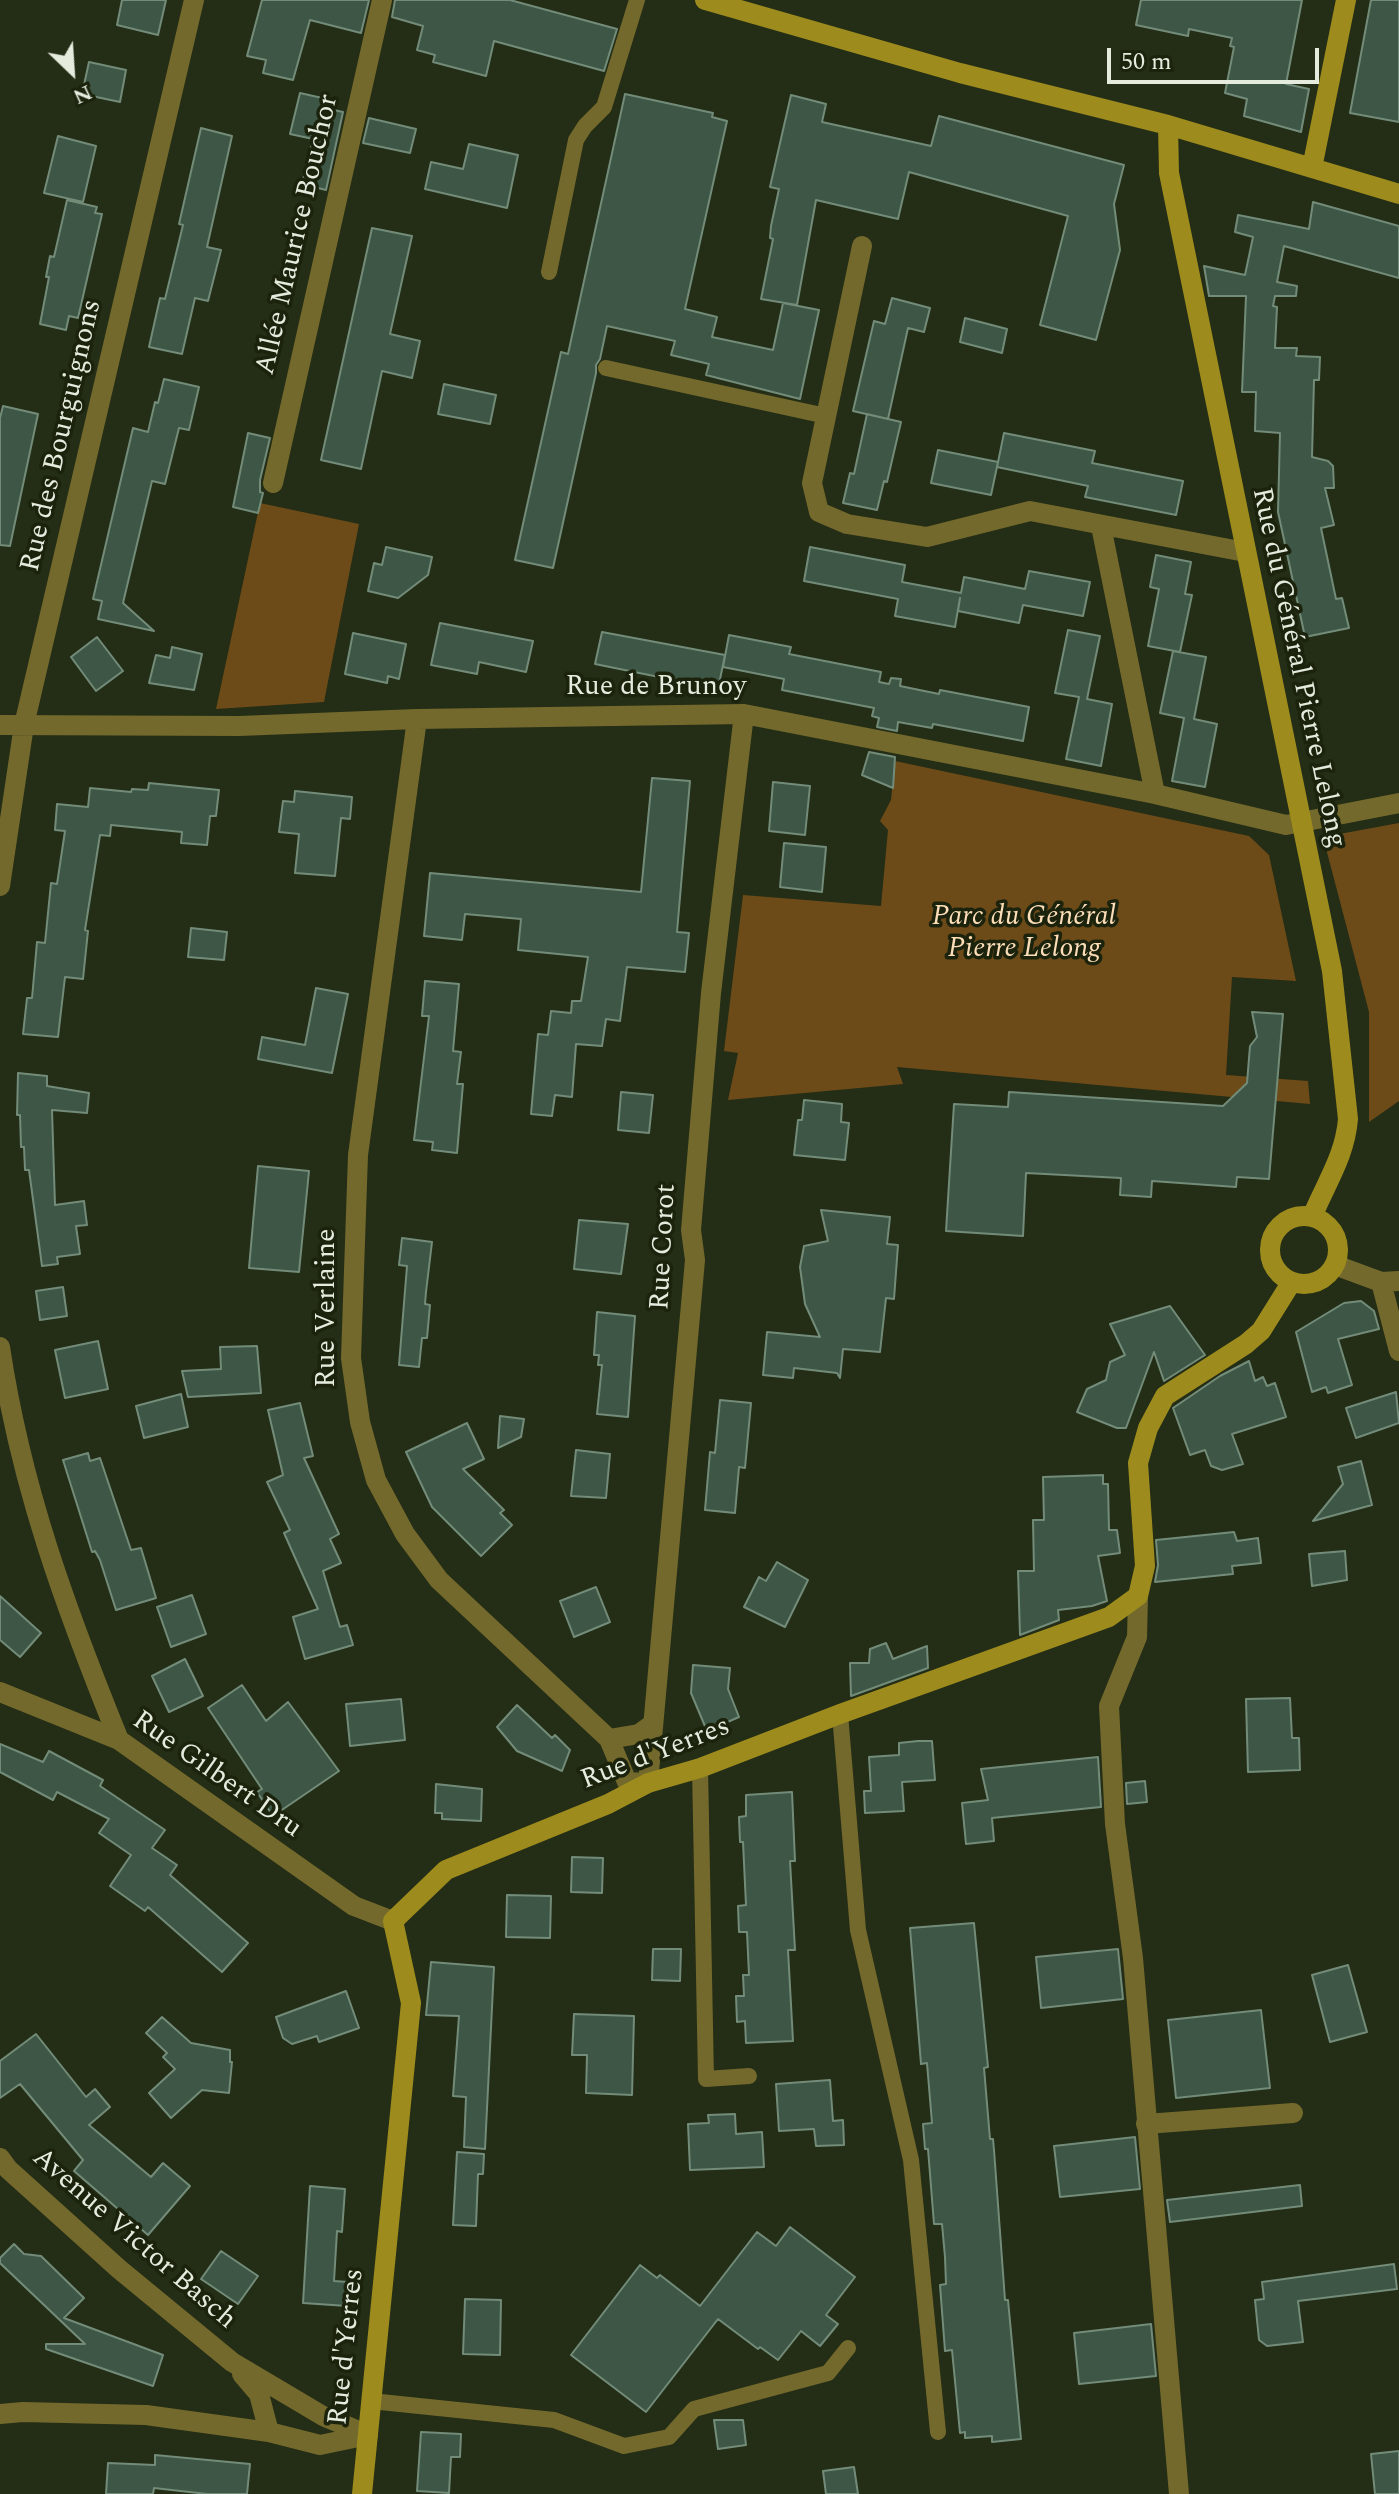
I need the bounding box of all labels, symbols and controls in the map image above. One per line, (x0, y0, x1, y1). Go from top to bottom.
north arrow (32, 32, 112, 112)
scale bar (1111, 32, 1323, 82)
text: 50 m (1121, 44, 1172, 80)
text: N (67, 75, 97, 113)
street label: Allée Maurice Bouchor (250, 91, 348, 379)
street label: Rue des Bourguignons (15, 297, 111, 575)
street label: Rue du Général Pierre Lelong (1242, 485, 1352, 851)
street label: Rue de Brunoy (565, 672, 747, 706)
park label: Parc du Général Pierre Lelong (932, 902, 1116, 968)
street label: Rue Corot (645, 1183, 685, 1311)
street label: Rue Verlaine (312, 1228, 346, 1388)
street label: Rue Gilbert Dru (125, 1705, 307, 1847)
street label: Rue d'Yerres (577, 1711, 735, 1799)
street label: Avenue Victor Basch (24, 2142, 242, 2338)
street label: Rue d'Yerres (323, 2267, 373, 2427)

